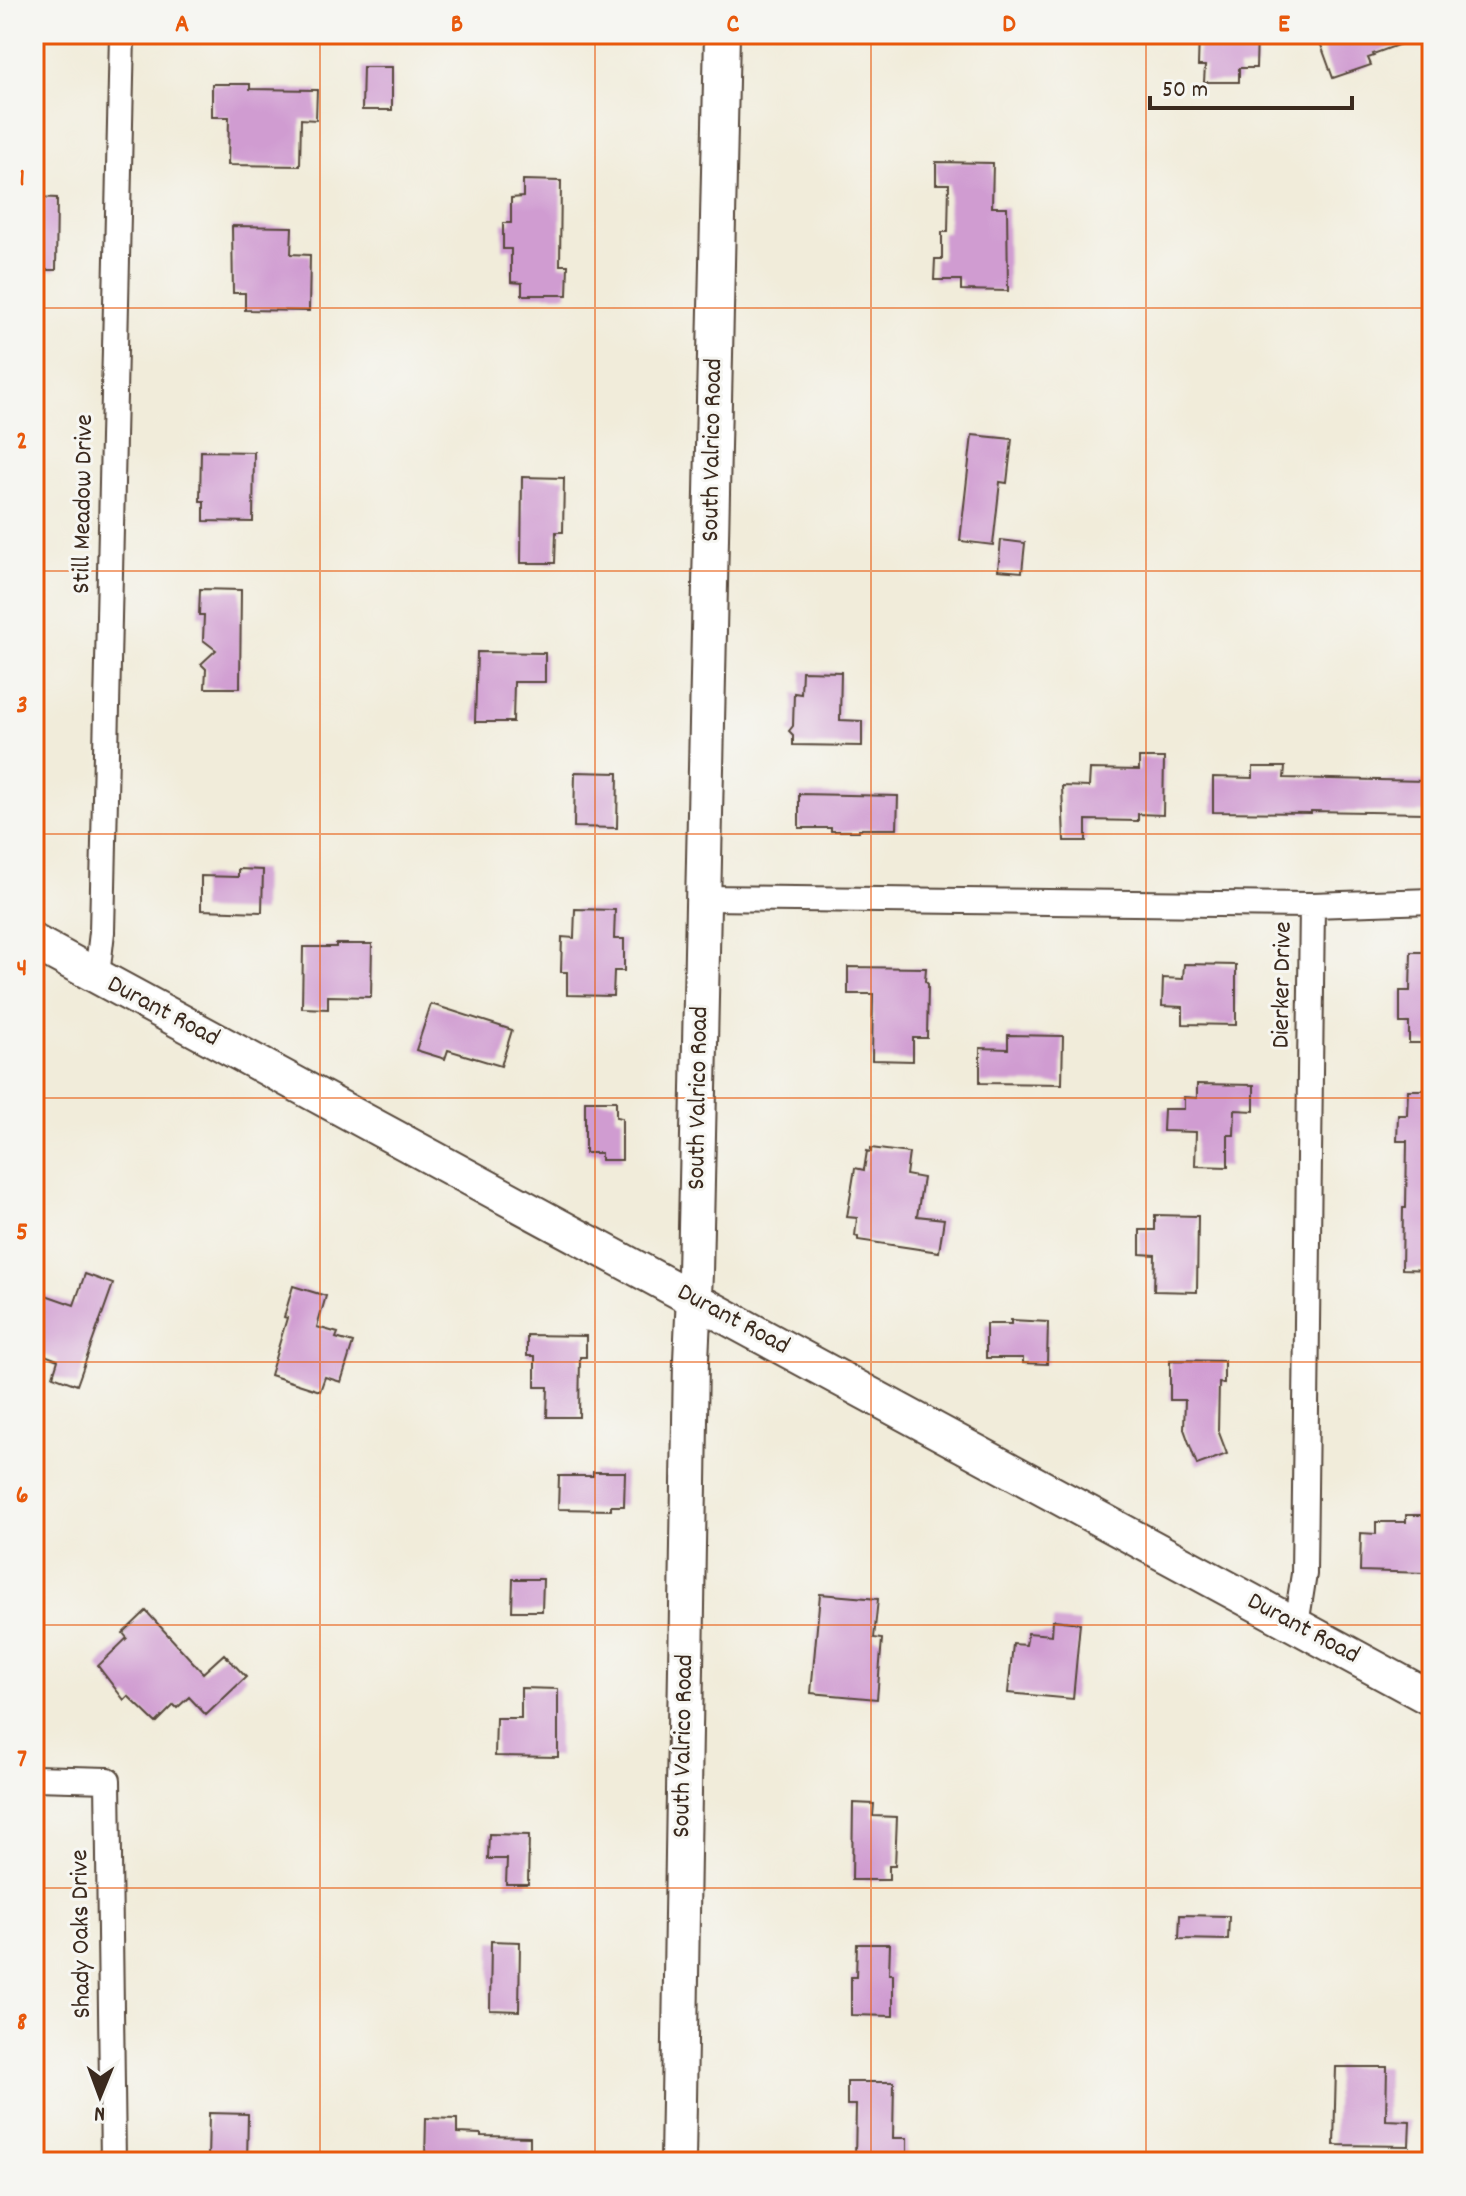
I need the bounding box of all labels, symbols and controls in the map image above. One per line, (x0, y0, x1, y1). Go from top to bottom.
text: A (175, 7, 189, 44)
text: B (451, 7, 463, 44)
text: C (727, 7, 740, 44)
text: D (1002, 7, 1016, 44)
text: E (1278, 7, 1290, 44)
scale bar (1150, 60, 1352, 110)
text: 50 m (1162, 74, 1208, 108)
text: 1 (19, 161, 25, 198)
street label: South Valrico Road (693, 358, 733, 542)
street label: Still Meadow Drive (64, 414, 104, 594)
text: 2 (16, 424, 28, 461)
text: 3 (16, 688, 28, 725)
street label: Dierker Drive (1263, 921, 1303, 1049)
text: 4 (17, 951, 27, 988)
street label: Durant Road (100, 967, 226, 1057)
street label: South Valrico Road (679, 1006, 719, 1190)
text: 5 (16, 1215, 28, 1252)
street label: Durant Road (670, 1275, 796, 1365)
text: 6 (16, 1478, 28, 1515)
street label: Durant Road (1240, 1584, 1366, 1674)
street label: South Valrico Road (664, 1654, 704, 1838)
text: 7 (17, 1742, 27, 1779)
street label: Shady Oaks Drive (62, 1849, 102, 2019)
text: 8 (17, 2005, 27, 2042)
north arrow (60, 2056, 140, 2136)
text: N (94, 2097, 105, 2128)

